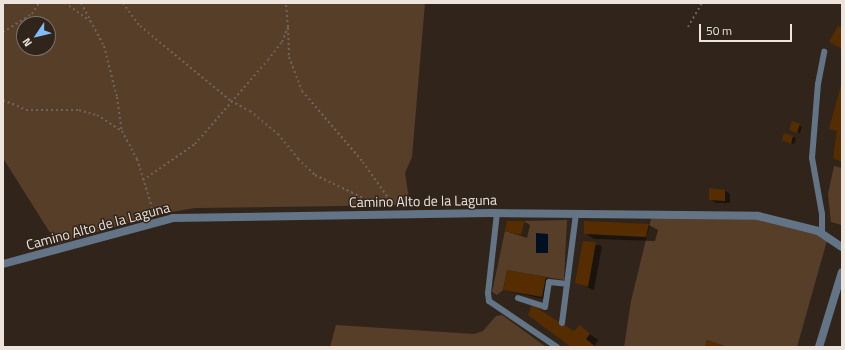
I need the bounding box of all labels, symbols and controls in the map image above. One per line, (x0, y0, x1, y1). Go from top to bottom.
north arrow (16, 16, 56, 56)
scale bar (701, 16, 794, 42)
text: 50 m (706, 21, 732, 40)
text: N (18, 35, 36, 50)
street label: Camino Alto de la Laguna (349, 191, 497, 211)
street label: Camino Alto de la Laguna (24, 199, 172, 253)

